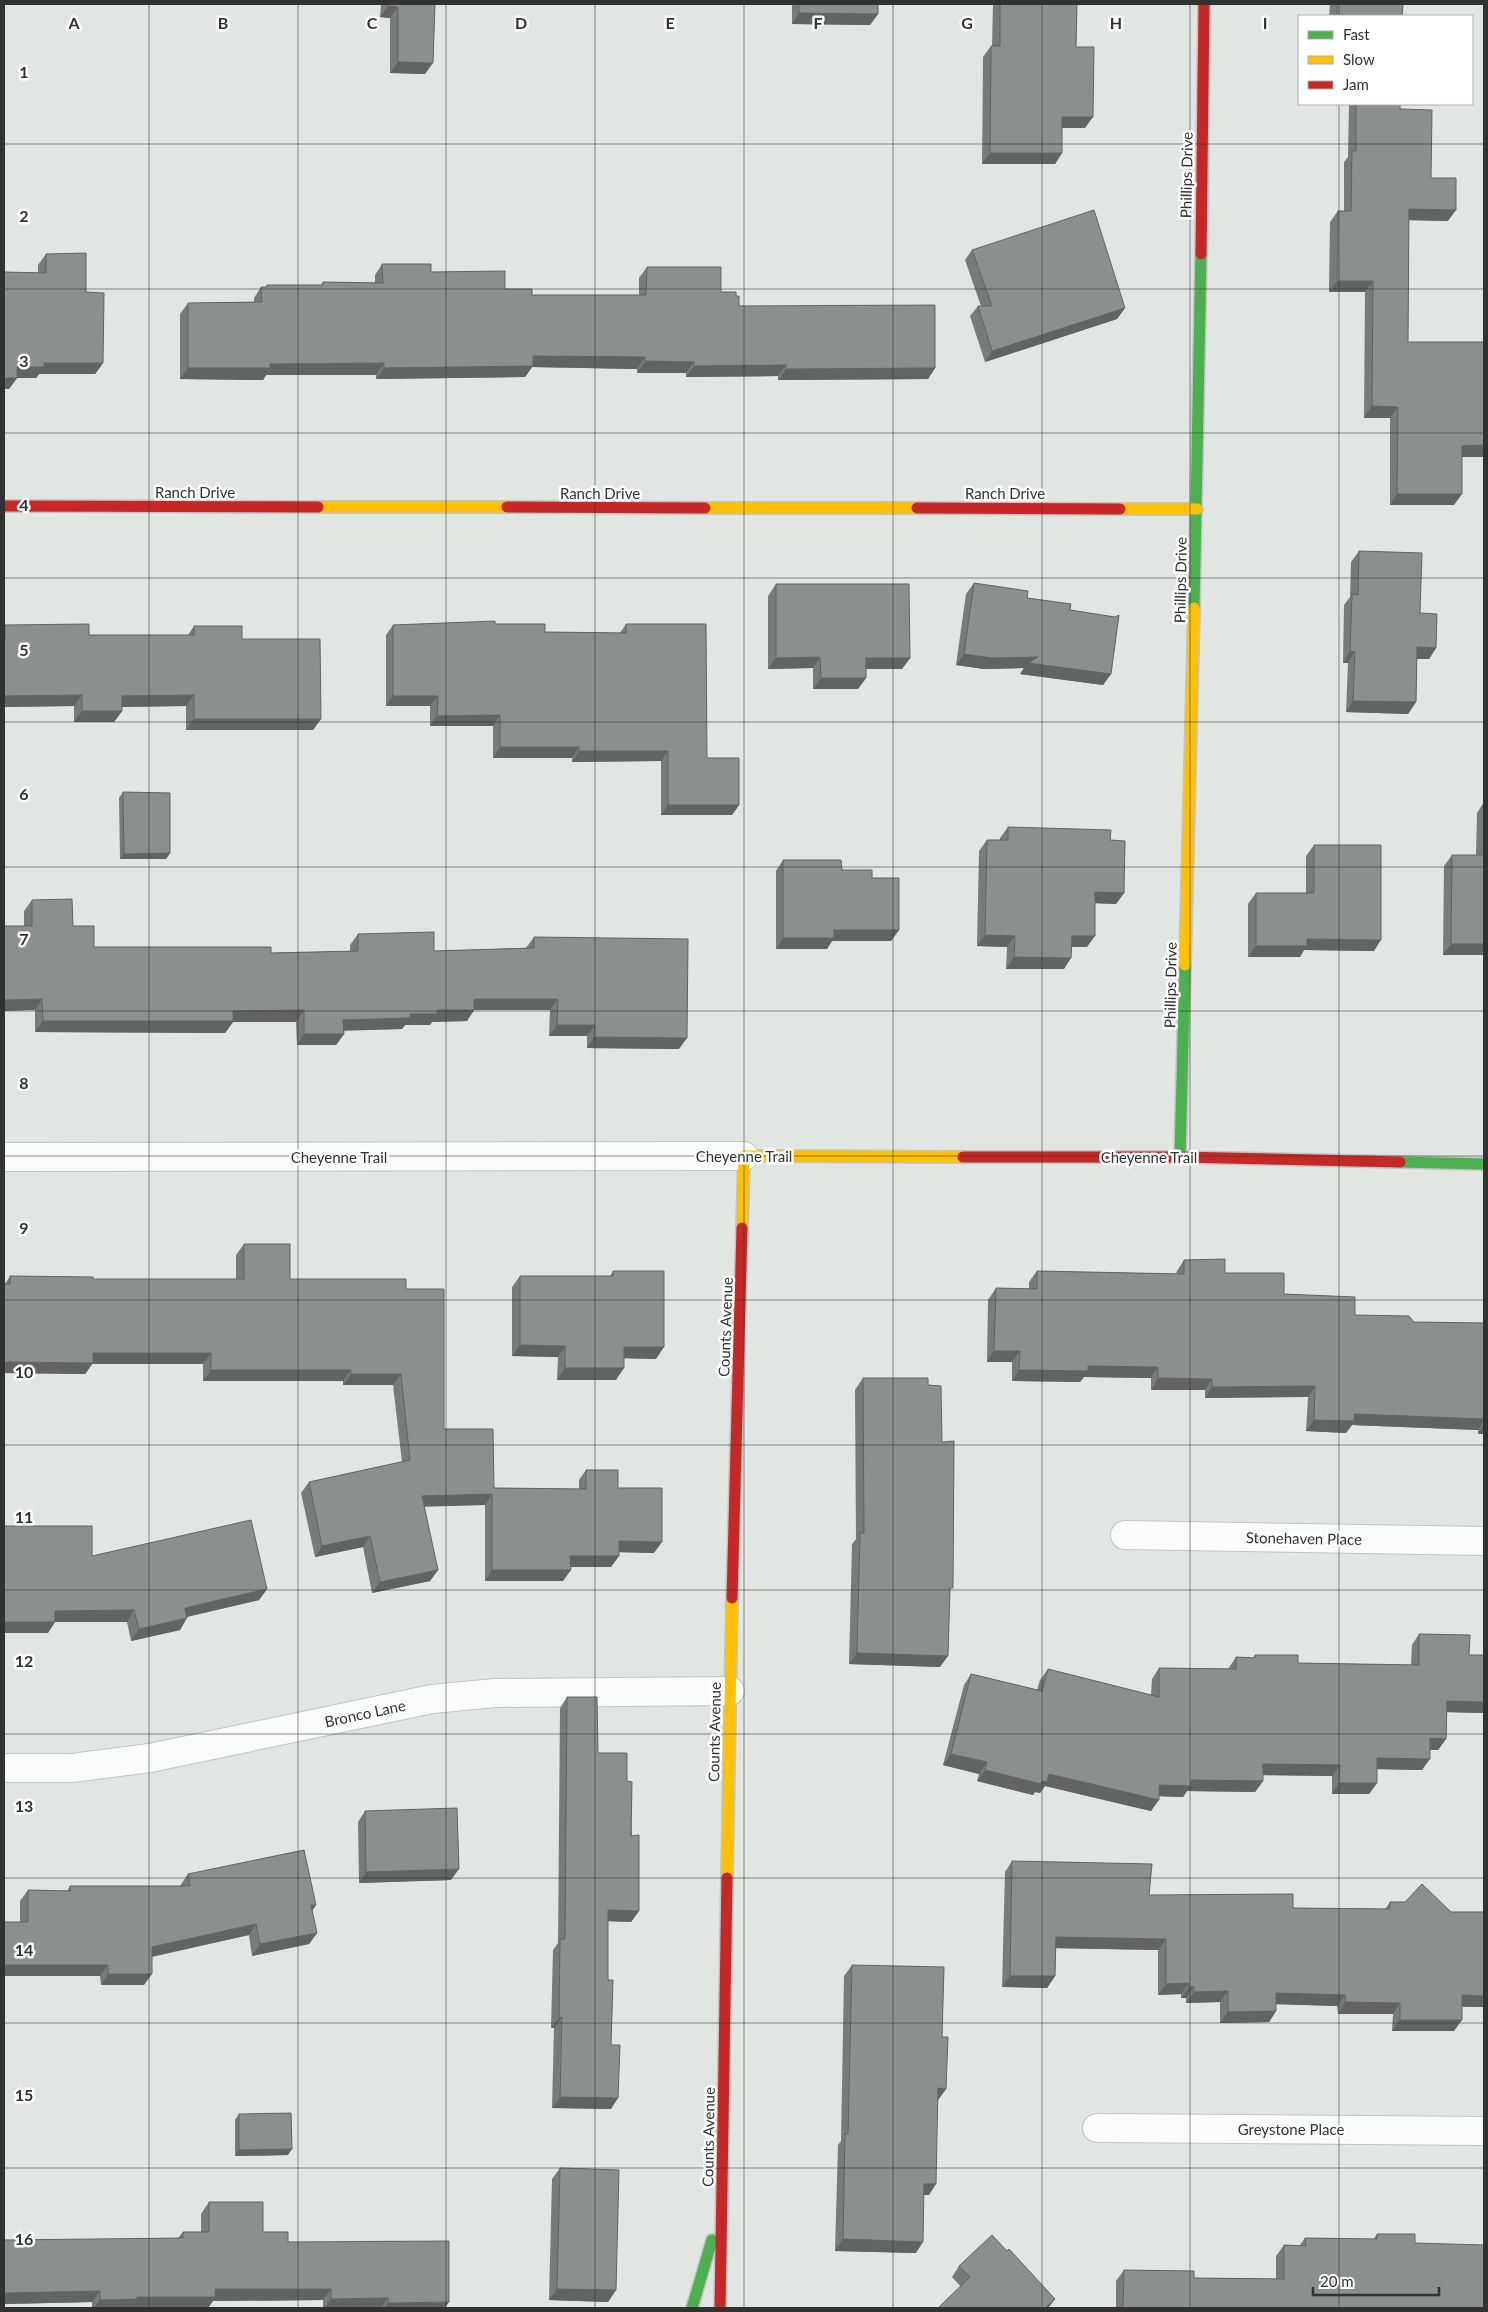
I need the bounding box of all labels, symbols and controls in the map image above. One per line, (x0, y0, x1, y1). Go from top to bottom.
text: A (67, 13, 80, 32)
text: B (218, 13, 228, 32)
text: C (367, 13, 378, 32)
text: D (515, 13, 527, 32)
text: E (665, 13, 675, 32)
text: F (813, 13, 823, 32)
text: G (961, 13, 973, 32)
text: H (1110, 13, 1122, 32)
text: I (1263, 13, 1267, 32)
legend (1298, 15, 1473, 105)
text: Fast (1343, 25, 1370, 43)
text: Slow (1343, 50, 1375, 68)
text: 1 (19, 62, 29, 81)
text: Jam (1343, 75, 1369, 93)
street label: Phillips Drive (1176, 132, 1196, 218)
text: 2 (19, 206, 29, 225)
text: 3 (19, 351, 29, 370)
street label: Ranch Drive (155, 483, 235, 501)
street label: Ranch Drive (560, 484, 640, 502)
street label: Ranch Drive (965, 484, 1045, 502)
text: 4 (19, 495, 29, 514)
street label: Phillips Drive (1170, 537, 1190, 623)
text: 5 (19, 640, 29, 659)
text: 6 (19, 784, 29, 803)
text: 7 (19, 929, 29, 948)
street label: Phillips Drive (1160, 942, 1180, 1028)
text: 8 (19, 1073, 29, 1092)
street label: Cheyenne Trail (696, 1147, 792, 1165)
street label: Cheyenne Trail (291, 1148, 387, 1166)
street label: Cheyenne Trail (1101, 1148, 1197, 1166)
text: 9 (19, 1218, 29, 1237)
street label: Counts Avenue (714, 1277, 736, 1377)
text: 10 (15, 1362, 33, 1381)
text: 11 (15, 1507, 33, 1526)
street label: Stonehaven Place (1246, 1528, 1362, 1548)
text: 12 (15, 1651, 33, 1670)
street label: Counts Avenue (704, 1682, 724, 1782)
street label: Bronco Lane (323, 1696, 407, 1730)
text: 13 (15, 1796, 33, 1815)
text: 14 (15, 1940, 33, 1959)
text: 15 (15, 2085, 33, 2104)
street label: Counts Avenue (698, 2087, 718, 2187)
street label: Greystone Place (1238, 2120, 1344, 2138)
text: 16 (15, 2229, 33, 2248)
scale bar (1313, 2264, 1439, 2296)
text: 20 m (1320, 2272, 1354, 2290)

